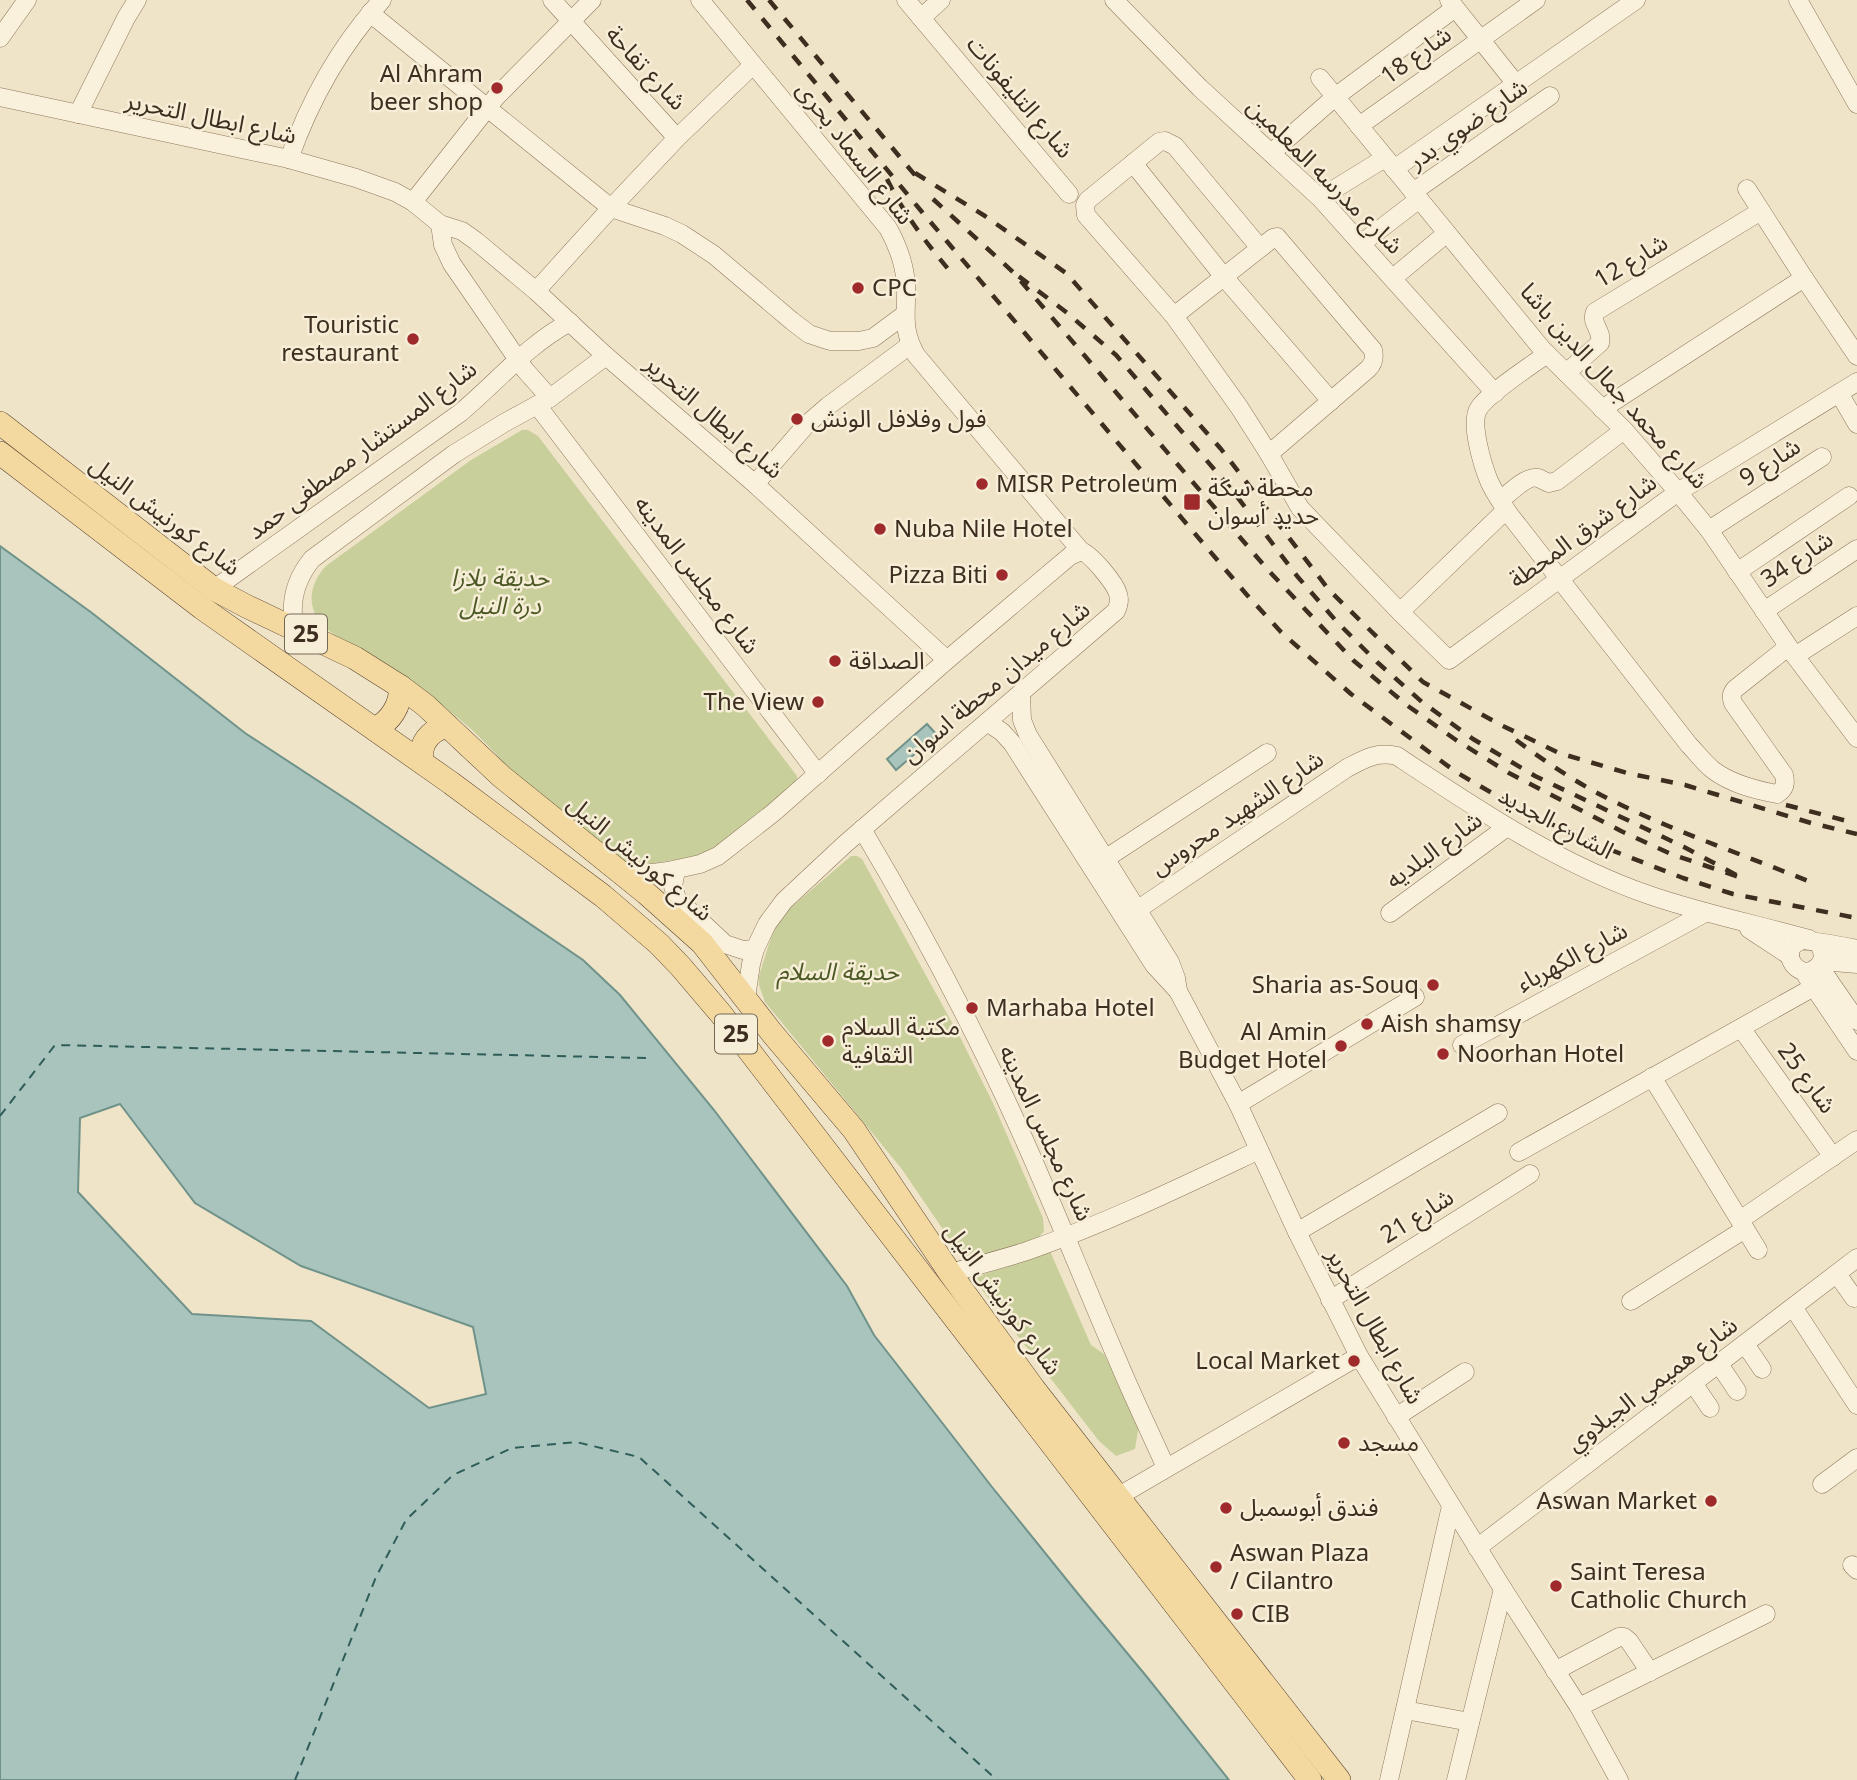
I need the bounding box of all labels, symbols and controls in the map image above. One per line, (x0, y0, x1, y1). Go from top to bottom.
street label: شارع 18 (1369, 11, 1464, 100)
street label: شارع تفاحة (591, 13, 700, 124)
street label: شارع التليفونات (952, 23, 1088, 171)
place label: Al Ahram beer shop (369, 49, 483, 128)
street label: شارع ضوي بدر (1396, 64, 1540, 186)
street label: شارع السماد بحرى (781, 69, 928, 237)
street label: شارع ابطال التحرير (120, 75, 301, 161)
marker: Al Ahram beer shop (489, 80, 505, 96)
street label: شارع مدرسه المعلمين (1233, 84, 1417, 268)
street label: شارع 12 (1584, 219, 1679, 304)
place label: CPC (872, 263, 917, 314)
street label: شارع محمد جمال الدين باشا (1505, 270, 1722, 502)
marker: CPC (850, 280, 866, 296)
place label: Touristic restaurant (281, 300, 399, 379)
marker: Touristic restaurant (405, 331, 421, 347)
street label: شارع ابطال التحرير (631, 340, 796, 494)
street label: شارع المستشار مصطفى حمد (235, 346, 489, 555)
place label: فول وفلافل الونش (811, 394, 987, 445)
marker: فول وفلافل الونش (789, 411, 805, 427)
street label: شارع 9 (1728, 423, 1812, 502)
street label: شارع كورنيش النيل (77, 442, 252, 591)
place label: MISR Petroleum (996, 459, 1178, 510)
street label: شارع شرق المحطة (1497, 459, 1669, 604)
place label: محطة سكة حديد أسوان (1208, 463, 1319, 542)
marker: MISR Petroleum (974, 476, 990, 492)
street label: شارع مجلس المدينه (619, 484, 774, 667)
marker: محطة سكة حديد أسوان (1182, 492, 1202, 512)
place label: Nuba Nile Hotel (894, 504, 1073, 555)
street label: شارع 34 (1750, 516, 1845, 603)
marker: Nuba Nile Hotel (872, 521, 888, 537)
place label: Pizza Biti (888, 550, 988, 601)
park label: حديقة بلازا درة النيل (451, 553, 550, 632)
marker: Pizza Biti (994, 567, 1010, 583)
street label: شارع ميدان محطة اسوان (889, 587, 1103, 778)
road number: 25 (285, 614, 327, 654)
place label: الصداقة (849, 636, 925, 687)
marker: الصداقة (827, 653, 843, 669)
place label: The View (704, 677, 804, 728)
marker: The View (810, 694, 826, 710)
street label: شارع الشهيد محروس (1139, 736, 1336, 891)
street label: الشارع الجديد (1488, 771, 1624, 876)
street label: شارع كورنيش النيل (554, 781, 725, 936)
street label: شارع البلديه (1374, 797, 1495, 904)
street label: شارع الكهرباء (1507, 906, 1638, 1008)
park label: حديقة السلام (776, 947, 900, 998)
place label: Sharia as-Souq (1252, 960, 1419, 1011)
marker: Sharia as-Souq (1425, 977, 1441, 993)
place label: Marhaba Hotel (986, 983, 1155, 1034)
place label: Aish shamsy (1381, 999, 1522, 1050)
marker: Marhaba Hotel (964, 1000, 980, 1016)
place label: مكتبة السلام الثقافية (842, 1002, 960, 1081)
place label: Al Amin Budget Hotel (1178, 1007, 1327, 1086)
road number: 25 (715, 1015, 757, 1054)
marker: Aish shamsy (1359, 1016, 1375, 1032)
place label: Noorhan Hotel (1457, 1029, 1624, 1080)
street label: شارع 25 (1762, 1031, 1851, 1126)
marker: مكتبة السلام الثقافية (820, 1033, 836, 1049)
street label: شارع مجلس المدينه (982, 1036, 1109, 1230)
marker: Al Amin Budget Hotel (1333, 1038, 1349, 1054)
marker: Noorhan Hotel (1435, 1046, 1451, 1062)
street label: شارع 21 (1370, 1173, 1465, 1259)
street label: شارع كورنيش النيل (929, 1211, 1076, 1388)
street label: شارع ابطال التحرير (1310, 1237, 1439, 1415)
street label: شارع هميمي الجبلاوي (1555, 1302, 1750, 1467)
place label: Local Market (1195, 1336, 1340, 1387)
marker: Local Market (1346, 1353, 1362, 1369)
place label: مسجد (1358, 1418, 1419, 1469)
marker: مسجد (1336, 1435, 1352, 1451)
place label: Aswan Market (1537, 1476, 1697, 1527)
place label: فندق أبوسمبل (1240, 1483, 1378, 1534)
marker: Aswan Market (1703, 1493, 1719, 1509)
marker: فندق أبوسمبل (1218, 1500, 1234, 1516)
place label: Aswan Plaza / Cilantro (1230, 1528, 1369, 1607)
place label: Saint Teresa Catholic Church (1570, 1547, 1747, 1626)
marker: Aswan Plaza / Cilantro (1208, 1559, 1224, 1575)
marker: Saint Teresa Catholic Church (1548, 1578, 1564, 1594)
place label: CIB (1251, 1589, 1290, 1640)
marker: CIB (1229, 1606, 1245, 1622)

